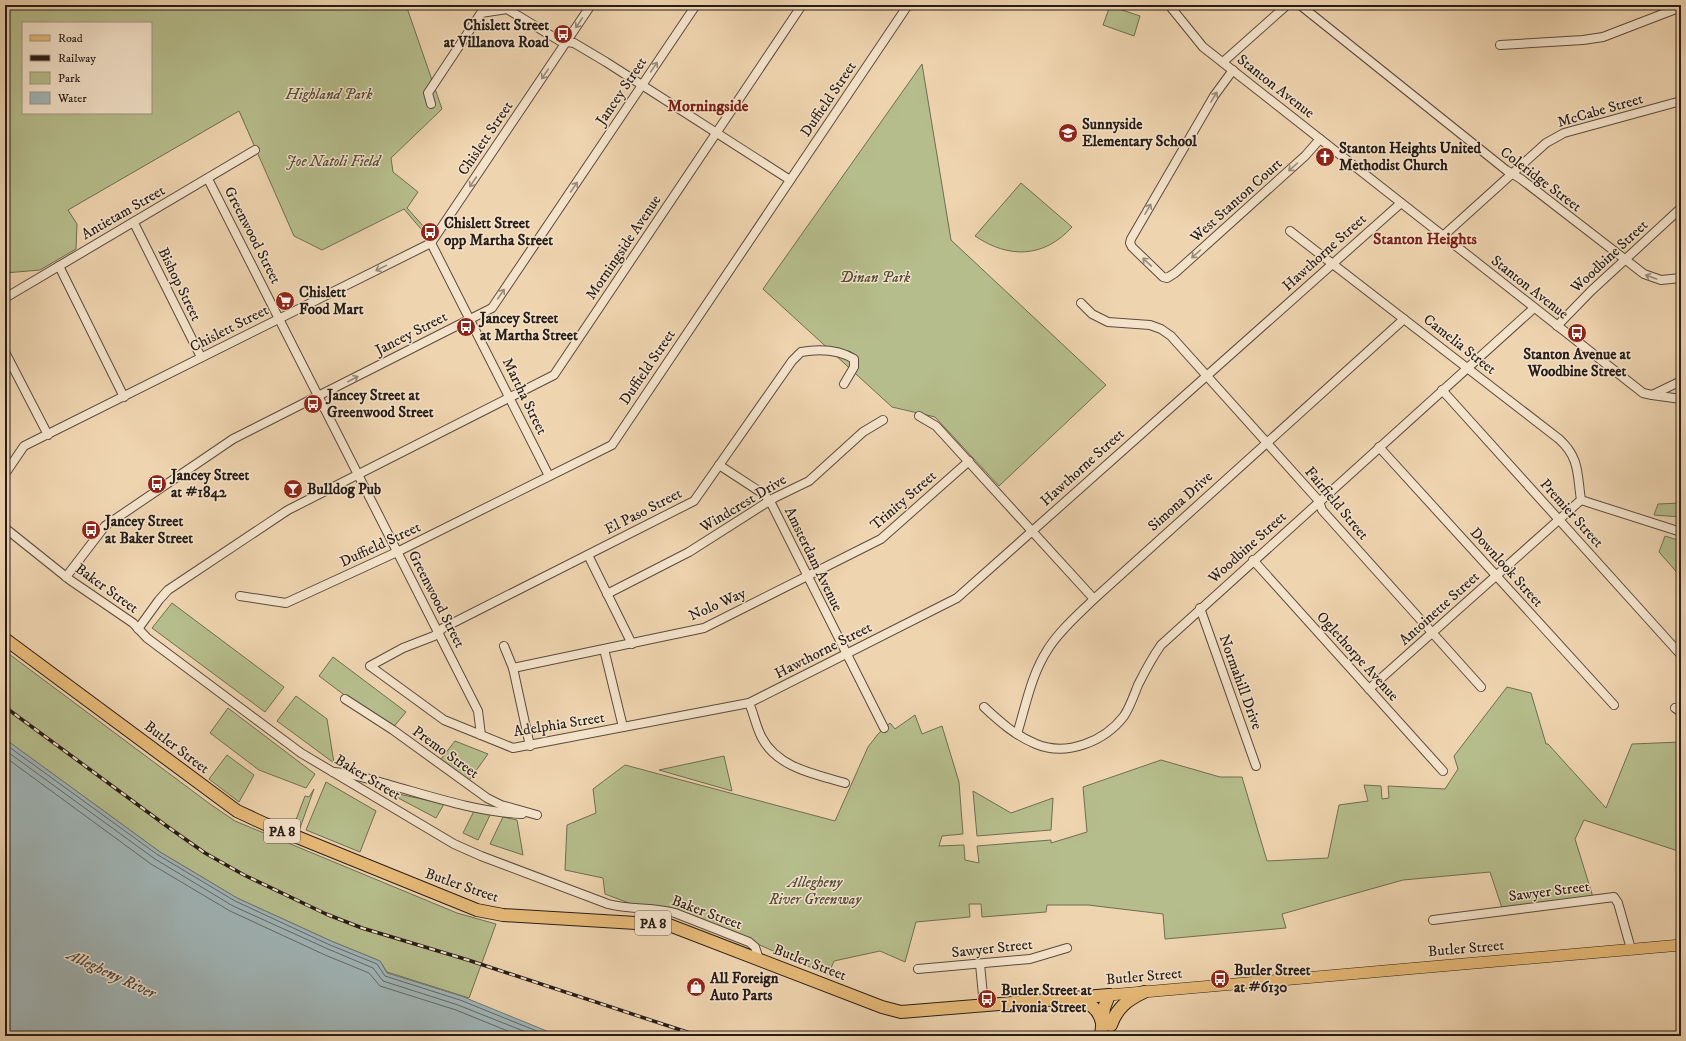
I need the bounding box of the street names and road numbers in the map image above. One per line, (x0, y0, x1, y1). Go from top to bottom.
street label: Stanton Avenue (1233, 50, 1318, 123)
street label: Jancey Street (591, 53, 651, 131)
street label: Duffield Street (796, 58, 861, 141)
street label: McCabe Street (1555, 89, 1645, 132)
street label: Chislett Street (454, 97, 517, 179)
street label: Coleridge Street (1496, 143, 1585, 216)
street label: West Stanton Court (1186, 154, 1286, 247)
street label: Antietam Street (78, 181, 169, 244)
street label: Greenwood Street (220, 183, 285, 287)
street label: Morningside Avenue (581, 191, 665, 303)
street label: Hawthorne Street (1278, 210, 1370, 295)
street label: Woodbine Street (1566, 216, 1652, 298)
street label: Bishop Street (154, 244, 206, 324)
street label: Stanton Avenue (1487, 251, 1572, 324)
street label: Chislett Street (187, 300, 272, 356)
street label: Jancey Street (370, 307, 451, 361)
street label: Camelia Street (1419, 310, 1500, 379)
street label: Duffield Street (615, 326, 680, 409)
street label: Martha Street (498, 355, 551, 438)
street label: Hawthorne Street (1036, 425, 1128, 510)
street label: Fairfield Street (1300, 463, 1373, 544)
street label: Trinity Street (866, 466, 940, 534)
street label: Simona Drive (1144, 467, 1217, 536)
street label: Windcrest Drive (696, 470, 790, 537)
street label: Premier Street (1536, 475, 1608, 552)
street label: El Paso Street (601, 484, 685, 539)
street label: Amsterdam Avenue (780, 504, 847, 615)
street label: Woodbine Street (1204, 507, 1290, 588)
street label: Duffield Street (337, 517, 424, 571)
street label: Downlook Street (1466, 523, 1548, 611)
street label: Greenwood Street (404, 547, 469, 651)
street label: Baker Street (71, 559, 142, 618)
street label: Antoinette Street (1395, 567, 1484, 649)
street label: Nolo Way (686, 583, 749, 625)
street label: Oglethorpe Avenue (1312, 608, 1403, 705)
street label: Hawthorne Street (771, 618, 875, 683)
street label: Normahill Drive (1215, 632, 1267, 732)
street label: Adelphia Street (512, 708, 606, 741)
street label: Butler Street (140, 717, 213, 778)
street label: Premo Street (409, 722, 483, 783)
street label: Baker Street (331, 750, 404, 805)
road number: PA 8 (264, 819, 300, 843)
street label: Butler Street (423, 864, 501, 907)
street label: Sawyer Street (1508, 877, 1591, 906)
street label: Baker Street (669, 891, 745, 934)
road number: PA 8 (635, 911, 671, 935)
street label: Sawyer Street (951, 935, 1034, 962)
street label: Butler Street (1427, 936, 1505, 961)
street label: Butler Street (771, 940, 849, 985)
street label: Butler Street (1105, 964, 1183, 989)

